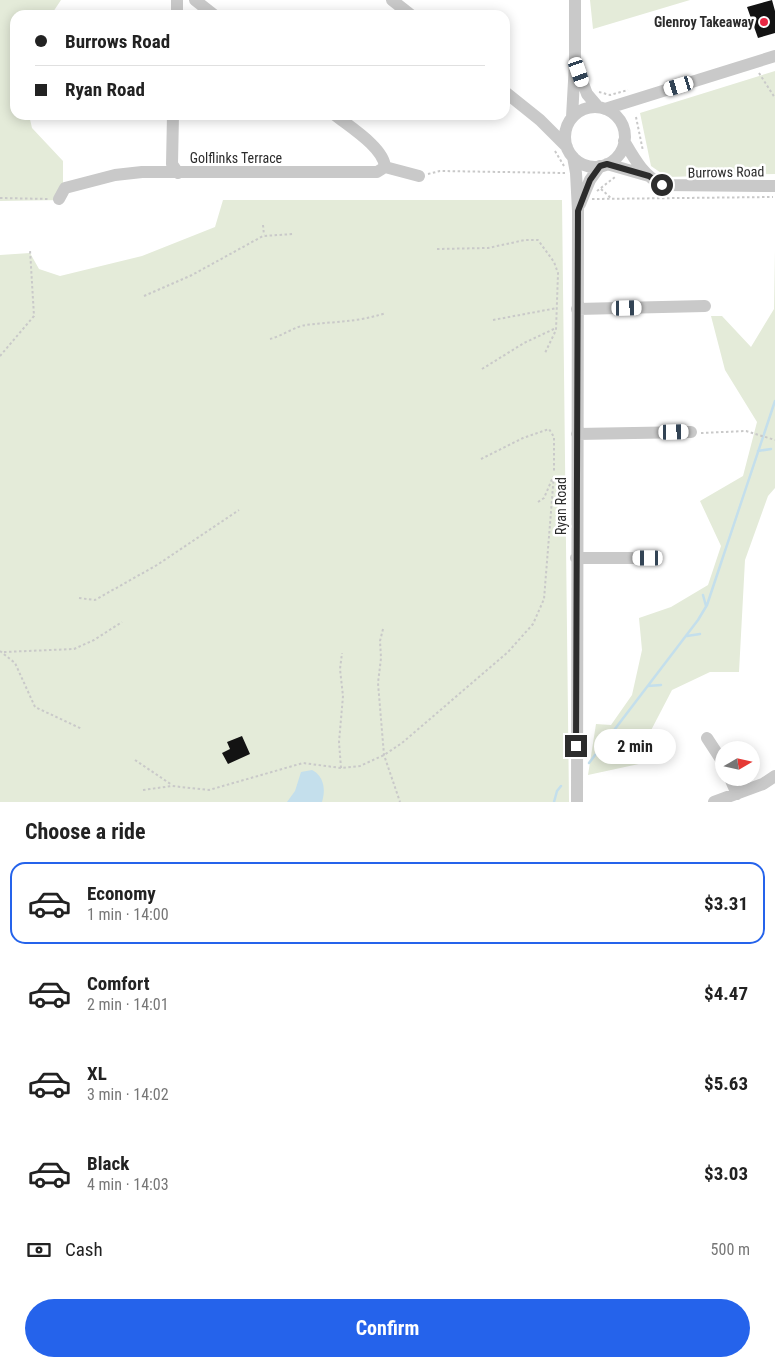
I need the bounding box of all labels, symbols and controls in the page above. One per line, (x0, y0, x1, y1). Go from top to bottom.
place label: Glenroy Takeaway (654, 14, 755, 30)
marker: Glenroy Takeaway (758, 16, 770, 28)
text: Burrows Road (65, 30, 170, 53)
car (567, 55, 590, 89)
car (662, 74, 695, 98)
text: Ryan Road (65, 78, 145, 101)
street label: Golflinks Terrace (190, 150, 283, 166)
street label: Burrows Road (688, 163, 764, 181)
route start (651, 174, 673, 196)
car (611, 300, 642, 316)
car (658, 424, 689, 440)
street label: Ryan Road (553, 477, 569, 535)
car (633, 551, 663, 566)
callout: 2 min (594, 728, 676, 764)
route end (565, 735, 587, 757)
text: 2 min (617, 737, 653, 756)
north arrow (715, 741, 760, 786)
map controls (715, 741, 760, 786)
text: Choose a ride (25, 819, 146, 844)
icon: car (27, 881, 72, 926)
text: Economy (87, 882, 156, 905)
text: $3.31 (704, 892, 748, 915)
text: 1 min · 14:00 (87, 905, 169, 924)
icon: car (27, 971, 72, 1016)
text: Comfort (87, 972, 150, 995)
text: $4.47 (704, 982, 748, 1005)
text: 2 min · 14:01 (87, 995, 169, 1014)
icon: car (27, 1061, 72, 1106)
text: XL (87, 1062, 107, 1085)
text: $5.63 (704, 1072, 748, 1095)
text: 3 min · 14:02 (87, 1085, 169, 1104)
icon: car (27, 1151, 72, 1196)
text: Black (87, 1152, 129, 1175)
text: $3.03 (704, 1162, 748, 1185)
text: 4 min · 14:03 (87, 1175, 169, 1194)
icon: cash (25, 1236, 53, 1264)
text: Cash (65, 1238, 103, 1261)
text: 500 m (711, 1240, 750, 1259)
button: Confirm (25, 1299, 750, 1357)

